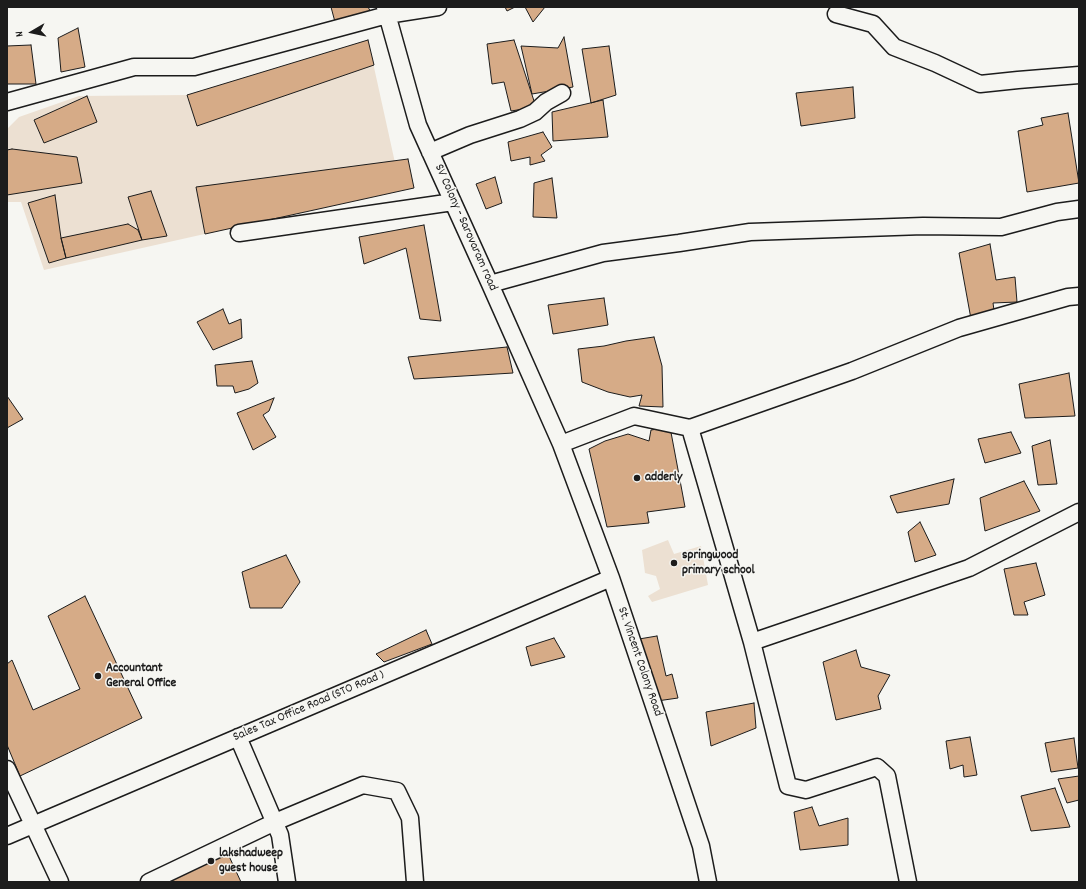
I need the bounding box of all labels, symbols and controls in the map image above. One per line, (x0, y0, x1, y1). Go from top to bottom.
north arrow (12, 12, 52, 52)
text: N (12, 30, 28, 38)
street label: SV Colony - Sarovaram road (430, 162, 500, 294)
place label: adderly (645, 470, 682, 486)
marker: adderly (632, 473, 642, 483)
place label: springwood primary school (682, 548, 755, 579)
marker: springwood primary school (669, 558, 679, 568)
street label: St. Vincent Colony Road (613, 605, 665, 719)
place label: Accountant General Office (106, 661, 176, 692)
street label: Sales Tax Office Road (STO Road ) (231, 668, 387, 746)
marker: Accountant General Office (93, 671, 103, 681)
place label: lakshadweep guest house (219, 846, 283, 877)
marker: lakshadweep guest house (206, 856, 216, 866)

